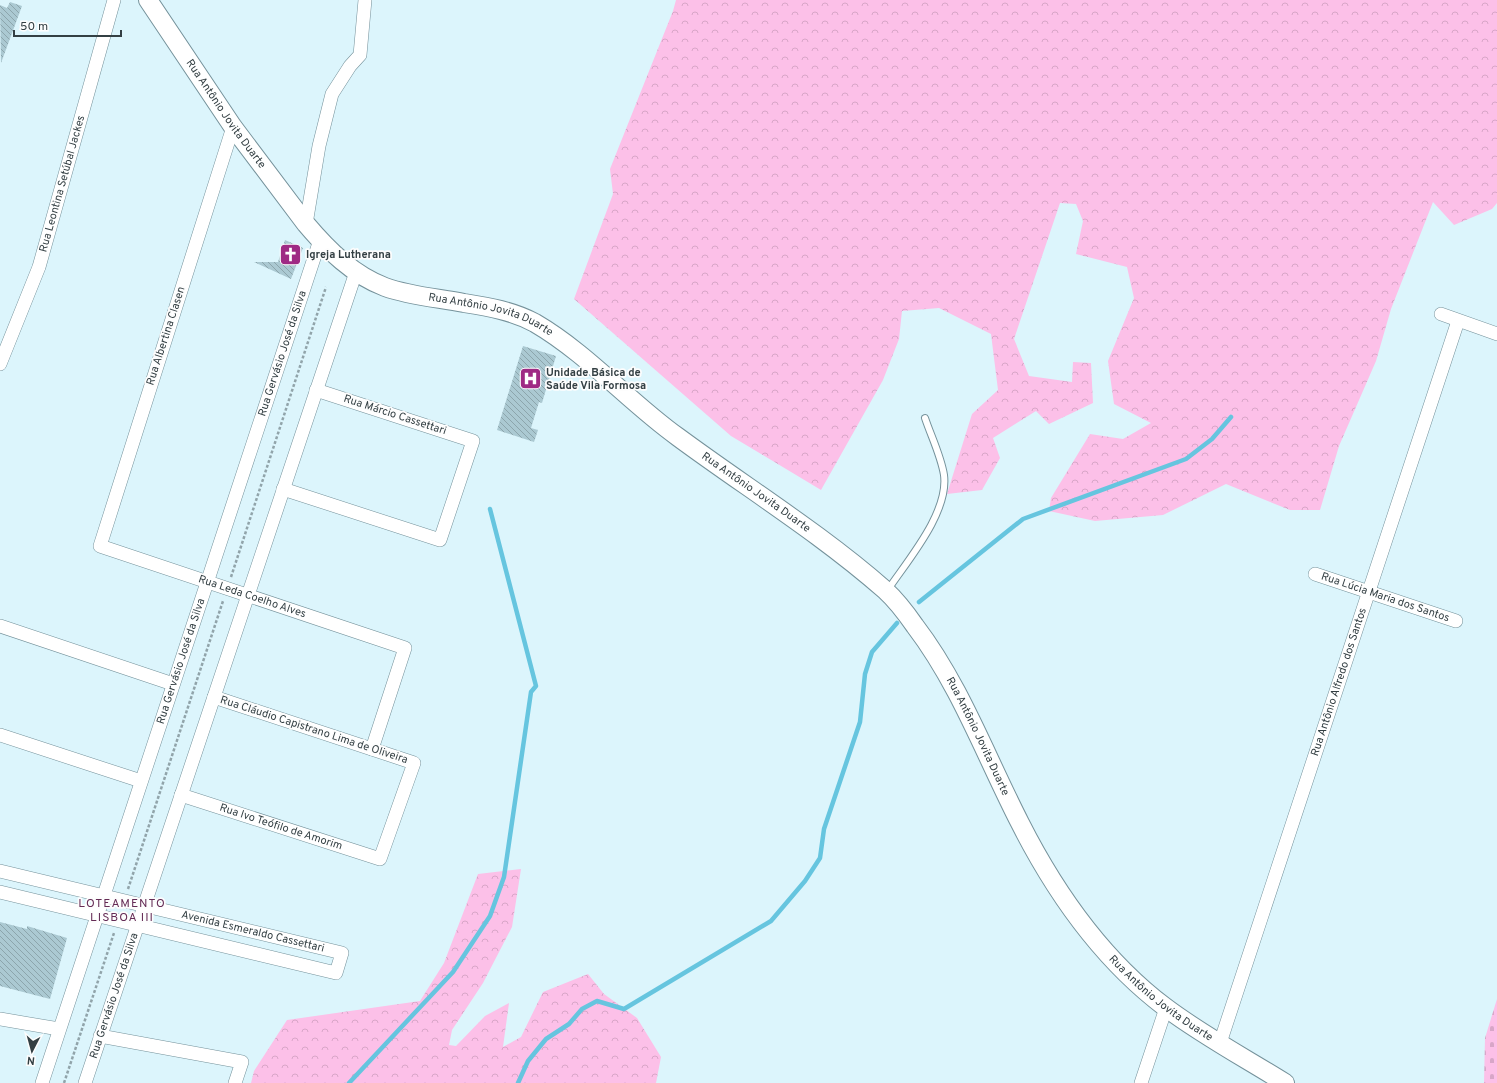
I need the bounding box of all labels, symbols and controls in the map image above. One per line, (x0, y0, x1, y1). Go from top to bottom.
scale bar (14, 12, 121, 38)
text: 50 m (20, 19, 48, 35)
street label: Rua Antônio Jovita Duarte (183, 57, 269, 171)
street label: Rua Leontina Setúbal Jackes (37, 114, 88, 254)
church icon: Igreja Lutherana (277, 242, 303, 268)
place label: Igreja Lutherana (306, 248, 391, 262)
street label: Rua Albertina Clasen (143, 285, 189, 387)
street label: Rua Gervásio José da Silva (255, 289, 310, 418)
street label: Rua Antônio Jovita Duarte (427, 290, 556, 339)
hospital icon: Unidade Básica de Saúde Vila Formosa (518, 366, 544, 392)
place label: Unidade Básica de Saúde Vila Formosa (546, 366, 646, 393)
street label: Rua Márcio Cassettari (342, 392, 448, 438)
street label: Rua Antônio Jovita Duarte (699, 449, 813, 536)
street label: Rua Lúcia Maria dos Santos (1319, 569, 1451, 625)
street label: Rua Leda Coelho Alves (196, 572, 308, 621)
street label: Rua Gervásio José da Silva (154, 596, 208, 726)
street label: Rua Antônio Alfredo dos Santos (1308, 606, 1370, 758)
street label: Rua Antônio Jovita Duarte (943, 675, 1012, 798)
street label: Rua Cláudio Capistrano Lima de Oliveira (218, 693, 410, 767)
street label: Rua Ivo Teófilo de Amorim (218, 801, 344, 853)
district label: LOTEAMENTO LISBOA III (78, 896, 166, 926)
street label: Avenida Esmeraldo Cassettari (180, 908, 326, 956)
street label: Rua Gervásio José da Silva (87, 931, 142, 1060)
street label: Rua Antônio Jovita Duarte (1106, 953, 1215, 1045)
north arrow (12, 1031, 52, 1071)
text: N (26, 1053, 36, 1067)

